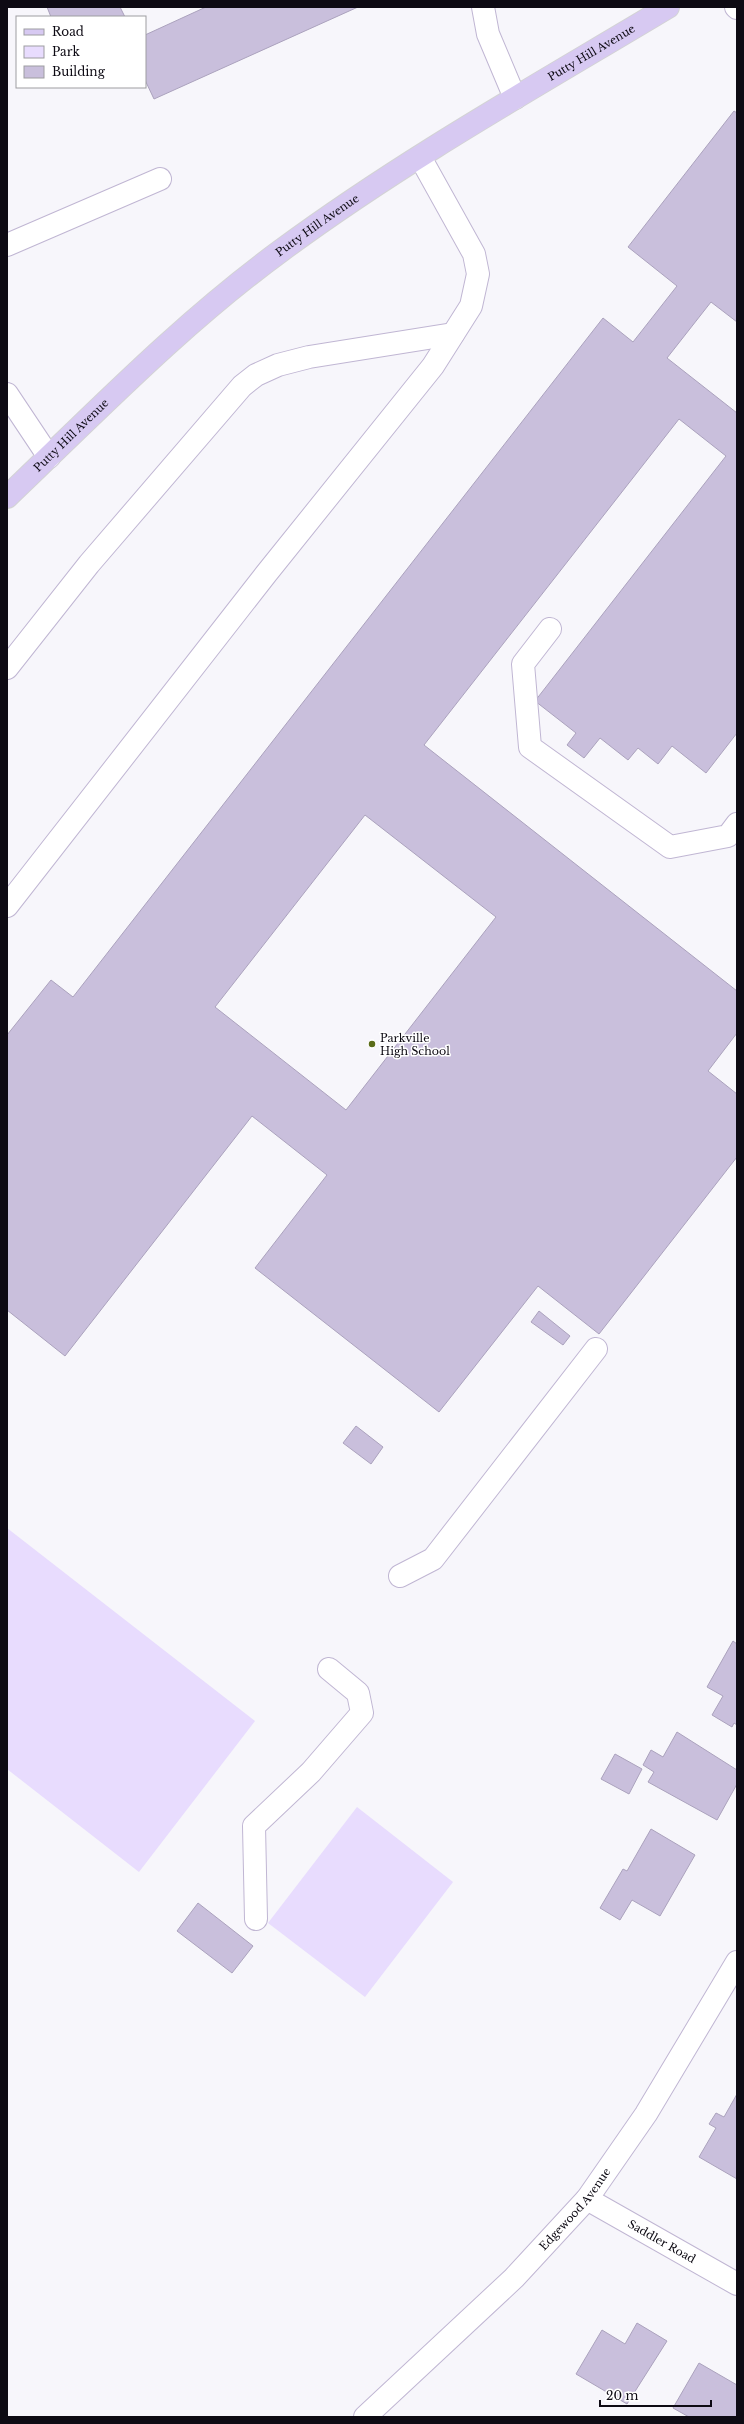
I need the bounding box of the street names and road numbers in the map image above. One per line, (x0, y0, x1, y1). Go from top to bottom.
street label: Putty Hill Avenue (545, 21, 637, 84)
street label: Putty Hill Avenue (273, 191, 362, 259)
street label: Putty Hill Avenue (31, 396, 111, 475)
street label: Edgewood Avenue (536, 2165, 614, 2253)
street label: Saddler Road (626, 2217, 699, 2266)

